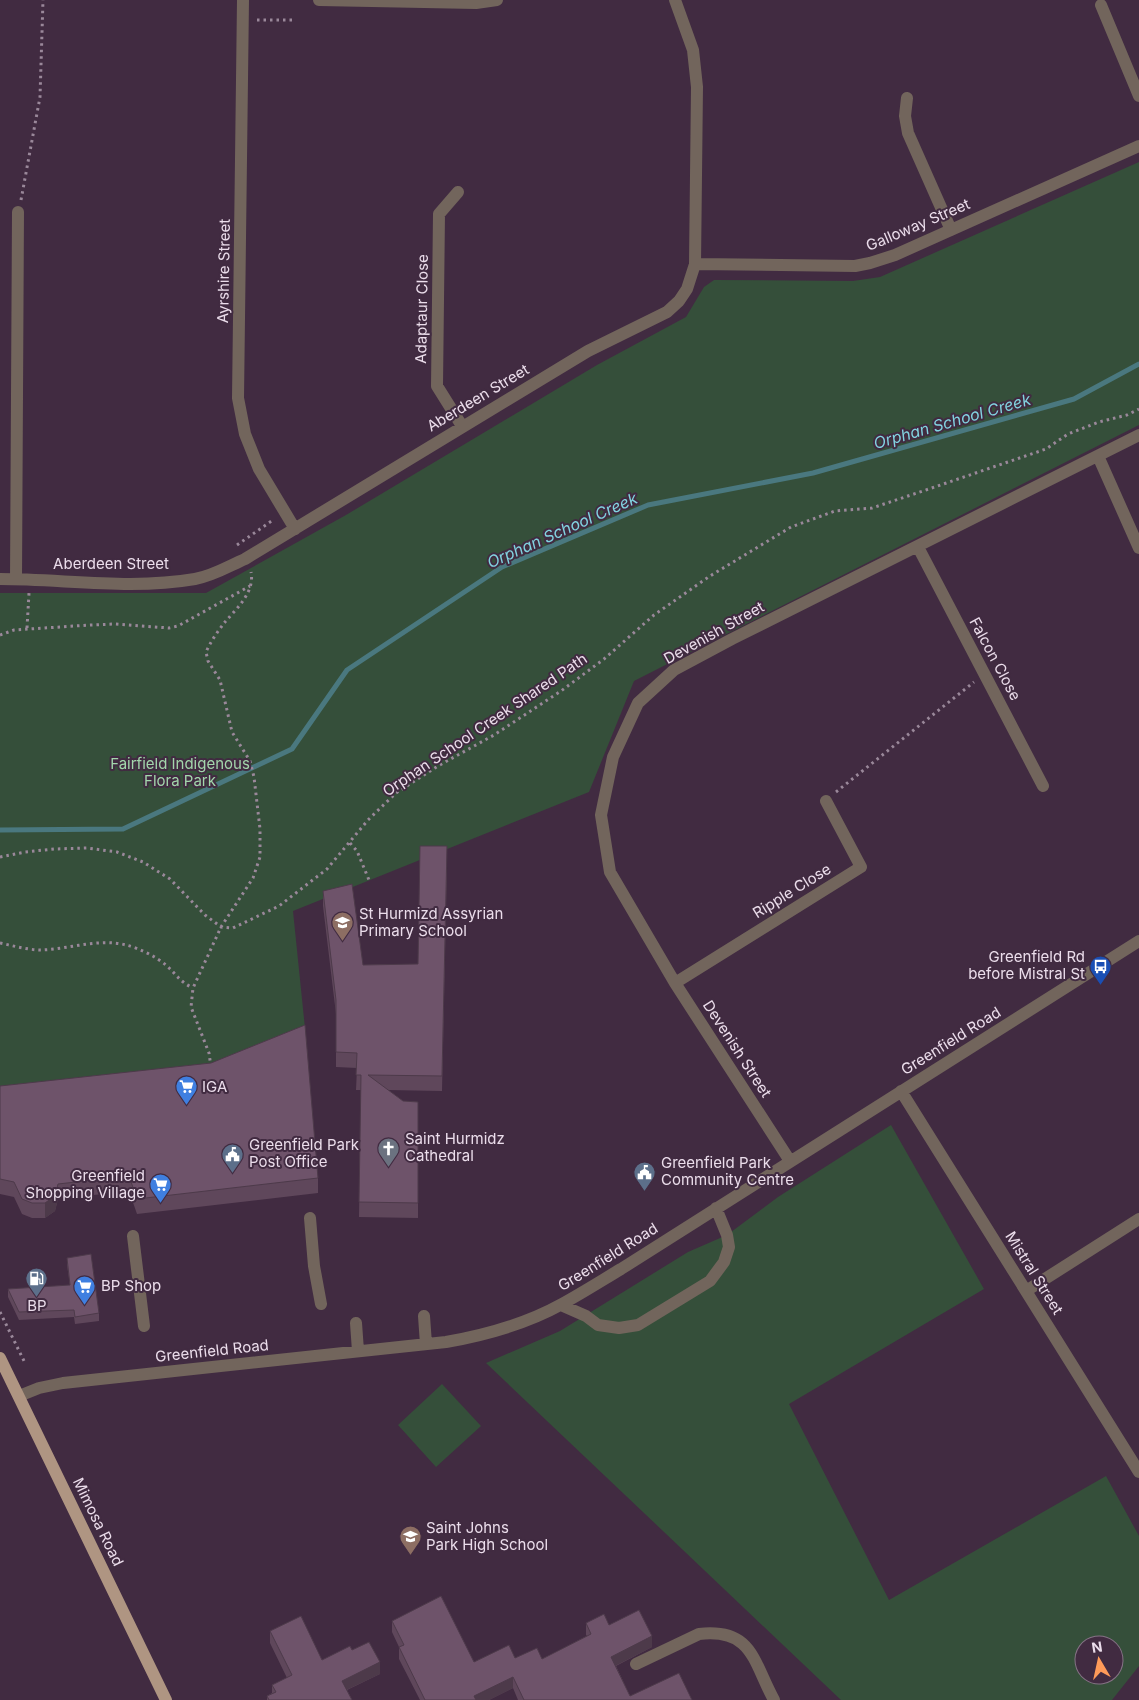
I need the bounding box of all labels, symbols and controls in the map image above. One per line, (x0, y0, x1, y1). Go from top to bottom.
street label: Galloway Street (863, 194, 973, 255)
street label: Ayrshire Street (213, 218, 234, 323)
street label: Adaptaur Close (411, 254, 432, 364)
street label: Aberdeen Street (423, 360, 532, 436)
water label: Orphan School Creek (871, 389, 1033, 453)
water label: Orphan School Creek (484, 488, 641, 572)
street label: Aberdeen Street (53, 554, 169, 573)
street label: Devenish Street (660, 597, 767, 668)
street label: Falcon Close (966, 614, 1025, 704)
street label: Orphan School Creek Shared Path (379, 649, 590, 800)
park label: Fairfield Indigenous Flora Park (110, 754, 250, 790)
street label: Ripple Close (749, 859, 834, 922)
place label: St Hurmizd Assyrian Primary School (359, 904, 503, 940)
school or university icon: St Hurmizd Assyrian Primary School (331, 911, 355, 942)
place label: Greenfield Rd before Mistral St (968, 947, 1085, 983)
bus stop icon: Greenfield Rd before Mistral St (1089, 954, 1113, 985)
street label: Devenish Street (699, 997, 776, 1101)
street label: Greenfield Road (897, 1002, 1004, 1079)
supermarket icon: IGA (174, 1075, 198, 1106)
place label: IGA (202, 1077, 227, 1096)
place label: Saint Hurmidz Cathedral (405, 1129, 505, 1165)
place label: Greenfield Park Post Office (249, 1135, 360, 1171)
church icon: Saint Hurmidz Cathedral (377, 1136, 401, 1167)
public building icon: Greenfield Park Post Office (221, 1142, 245, 1173)
place label: Greenfield Park Community Centre (661, 1153, 794, 1189)
public building icon: Greenfield Park Community Centre (633, 1160, 657, 1191)
place label: Greenfield Shopping Village (26, 1166, 145, 1202)
supermarket icon: Greenfield Shopping Village (149, 1173, 173, 1204)
street label: Greenfield Road (554, 1218, 661, 1295)
street label: Mistral Street (1001, 1228, 1068, 1318)
fuel station icon: BP (25, 1266, 49, 1297)
supermarket icon: BP Shop (73, 1274, 97, 1305)
place label: BP Shop (101, 1276, 161, 1295)
place label: BP (27, 1296, 47, 1315)
street label: Greenfield Road (154, 1335, 270, 1366)
street label: Mimosa Road (69, 1474, 128, 1569)
place label: Saint Johns Park High School (426, 1518, 548, 1554)
school or university icon: Saint Johns Park High School (398, 1525, 422, 1556)
north arrow (1074, 1635, 1124, 1685)
text: N (1090, 1637, 1103, 1656)

